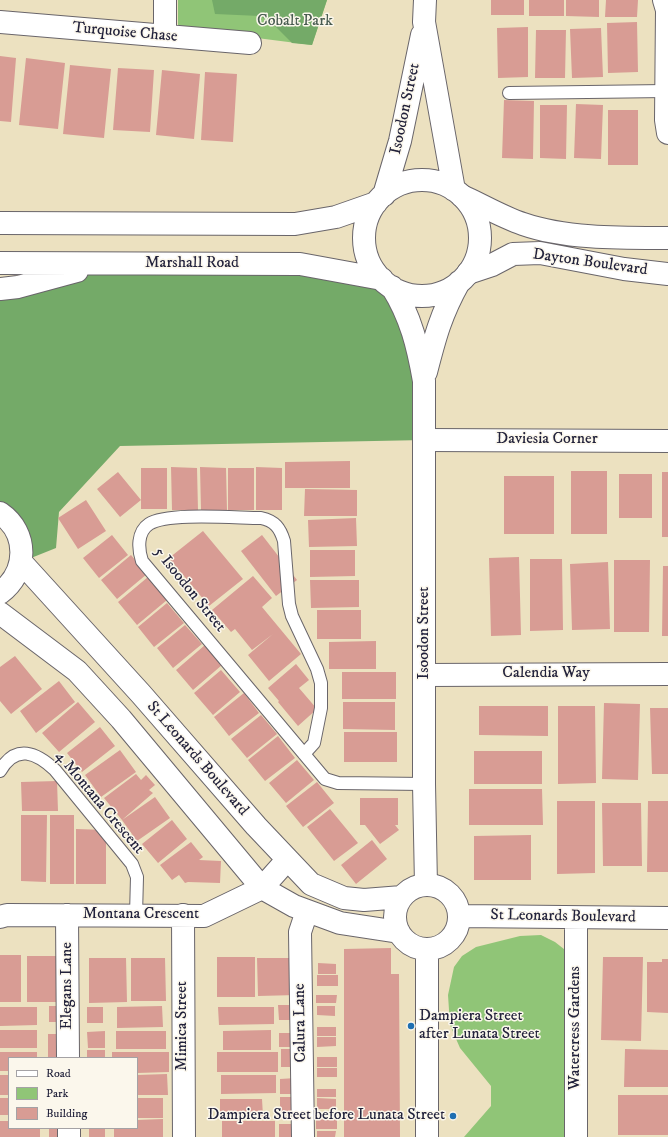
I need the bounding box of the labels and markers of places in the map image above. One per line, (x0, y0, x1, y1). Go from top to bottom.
place label: Dampiera Street after Lunata Street (419, 1007, 540, 1045)
marker: Dampiera Street after Lunata Street (406, 1021, 416, 1031)
place label: Dampiera Street before Lunata Street (208, 1106, 445, 1126)
marker: Dampiera Street before Lunata Street (448, 1111, 458, 1121)

